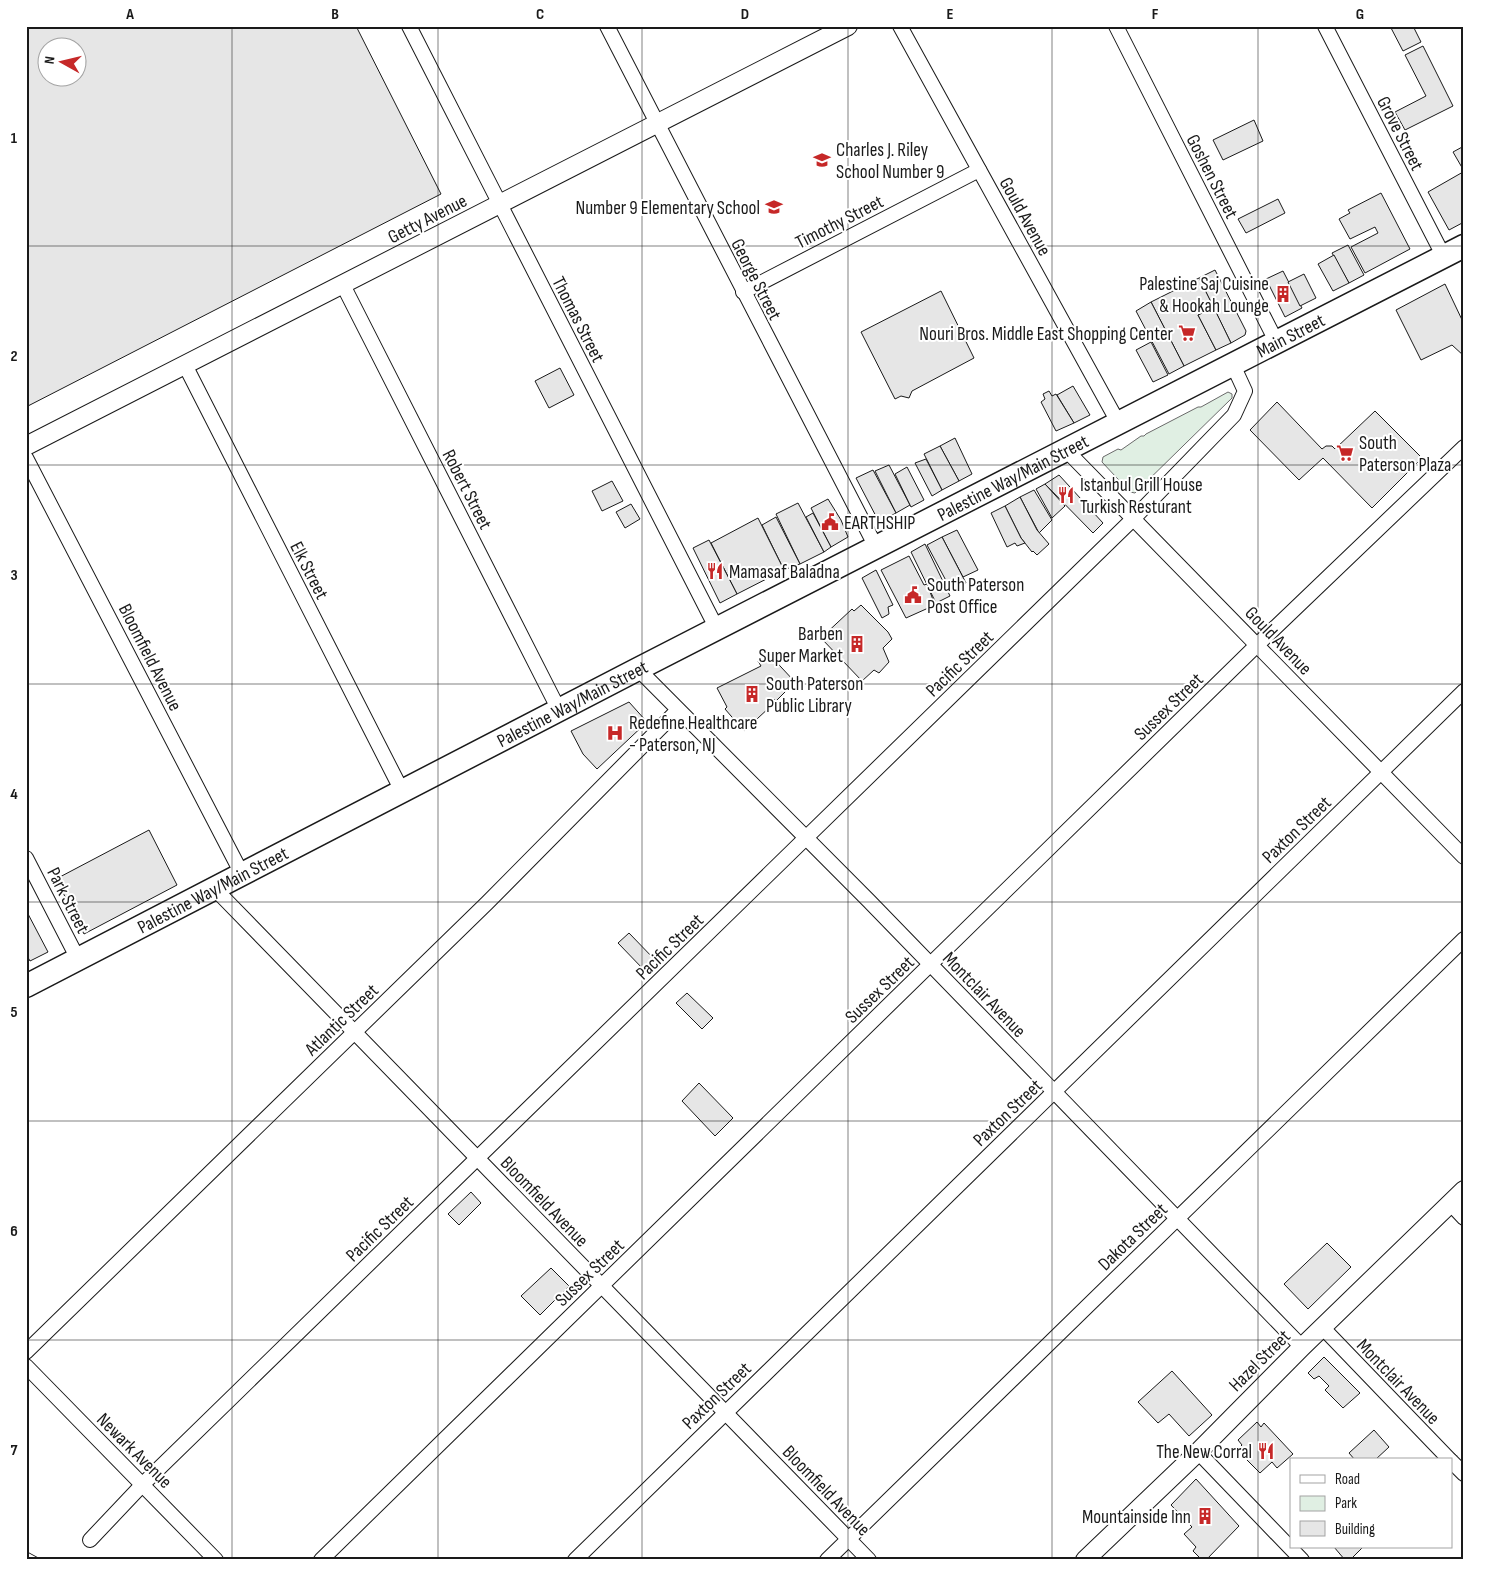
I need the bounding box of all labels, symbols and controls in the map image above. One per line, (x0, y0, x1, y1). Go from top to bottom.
text: A (125, 5, 134, 24)
text: B (331, 5, 339, 24)
text: C (536, 5, 544, 24)
text: D (741, 5, 749, 24)
text: E (947, 5, 954, 24)
text: F (1152, 5, 1159, 24)
text: G (1356, 5, 1364, 24)
north arrow (38, 38, 88, 88)
text: N (41, 55, 59, 65)
street label: Grove Street (1371, 93, 1428, 175)
text: 1 (11, 129, 18, 148)
street label: Goshen Street (1181, 131, 1243, 223)
place label: Charles J. Riley School Number 9 (836, 139, 944, 184)
school or university icon: Charles J. Riley School Number 9 (812, 150, 832, 170)
street label: Gould Avenue (994, 173, 1056, 260)
street label: Getty Avenue (384, 190, 471, 249)
street label: Timothy Street (792, 190, 888, 254)
place label: Number 9 Elementary School (575, 197, 760, 220)
school or university icon: Number 9 Elementary School (764, 197, 784, 217)
street label: George Street (725, 235, 786, 324)
street label: Thomas Street (546, 273, 609, 367)
place label: Palestine Saj Cuisine & Hookah Lounge (1139, 273, 1269, 318)
building icon: Palestine Saj Cuisine & Hookah Lounge (1273, 284, 1293, 304)
street label: Main Street (1253, 309, 1329, 363)
place label: Nouri Bros. Middle East Shopping Center (919, 323, 1174, 346)
supermarket icon: Nouri Bros. Middle East Shopping Center (1177, 323, 1197, 343)
text: 2 (10, 347, 18, 366)
street label: Palestine Way/Main Street (934, 430, 1093, 527)
place label: South Paterson Plaza (1359, 432, 1451, 477)
supermarket icon: South Paterson Plaza (1335, 443, 1355, 463)
street label: Robert Street (437, 446, 497, 534)
place label: Istanbul Grill House Turkish Resturant (1080, 474, 1203, 519)
restaurant icon: Istanbul Grill House Turkish Resturant (1056, 485, 1076, 505)
public building icon: EARTHSHIP (820, 512, 840, 532)
place label: EARTHSHIP (844, 512, 915, 535)
street label: Elk Street (284, 538, 333, 604)
restaurant icon: Mamasaf Baladna (705, 561, 725, 581)
place label: Mamasaf Baladna (729, 561, 840, 584)
text: 3 (10, 566, 18, 585)
place label: South Paterson Post Office (927, 574, 1024, 619)
public building icon: South Paterson Post Office (903, 585, 923, 605)
street label: Bloomfield Avenue (113, 600, 186, 715)
street label: Gould Avenue (1240, 602, 1316, 680)
place label: Barben Super Market (759, 623, 843, 668)
street label: Pacific Street (921, 626, 999, 702)
building icon: Barben Super Market (847, 634, 867, 654)
street label: Palestine Way/Main Street (493, 656, 652, 753)
street label: Sussex Street (1130, 668, 1209, 746)
place label: South Paterson Public Library (766, 673, 863, 718)
building icon: South Paterson Public Library (742, 684, 762, 704)
place label: Redefine Healthcare - Paterson, NJ (629, 712, 757, 757)
hospital icon: Redefine Healthcare - Paterson, NJ (605, 723, 625, 743)
text: 4 (10, 785, 18, 804)
street label: Paxton Street (1258, 791, 1336, 869)
street label: Palestine Way/Main Street (134, 842, 293, 939)
street label: Park Street (41, 864, 94, 938)
street label: Pacific Street (631, 909, 709, 985)
street label: Montclair Avenue (937, 947, 1030, 1043)
street label: Sussex Street (841, 951, 920, 1029)
street label: Atlantic Street (300, 979, 384, 1061)
text: 5 (10, 1003, 18, 1022)
street label: Paxton Street (969, 1074, 1047, 1152)
street label: Bloomfield Avenue (495, 1152, 593, 1252)
street label: Pacific Street (341, 1191, 419, 1267)
street label: Dakota Street (1094, 1198, 1173, 1276)
text: 6 (10, 1222, 18, 1241)
street label: Sussex Street (551, 1234, 630, 1312)
street label: Hazel Street (1224, 1325, 1296, 1397)
street label: Montclair Avenue (1351, 1334, 1444, 1430)
street label: Paxton Street (678, 1357, 756, 1435)
street label: Newark Avenue (91, 1409, 176, 1494)
text: 7 (11, 1441, 18, 1460)
street label: Bloomfield Avenue (777, 1441, 875, 1541)
place label: The New Corral (1156, 1441, 1252, 1464)
restaurant icon: The New Corral (1256, 1441, 1276, 1461)
legend (1290, 1458, 1452, 1548)
text: Road (1335, 1470, 1360, 1489)
text: Park (1335, 1494, 1357, 1513)
place label: Mountainside Inn (1082, 1506, 1191, 1529)
building icon: Mountainside Inn (1195, 1506, 1215, 1526)
text: Building (1335, 1520, 1375, 1539)

